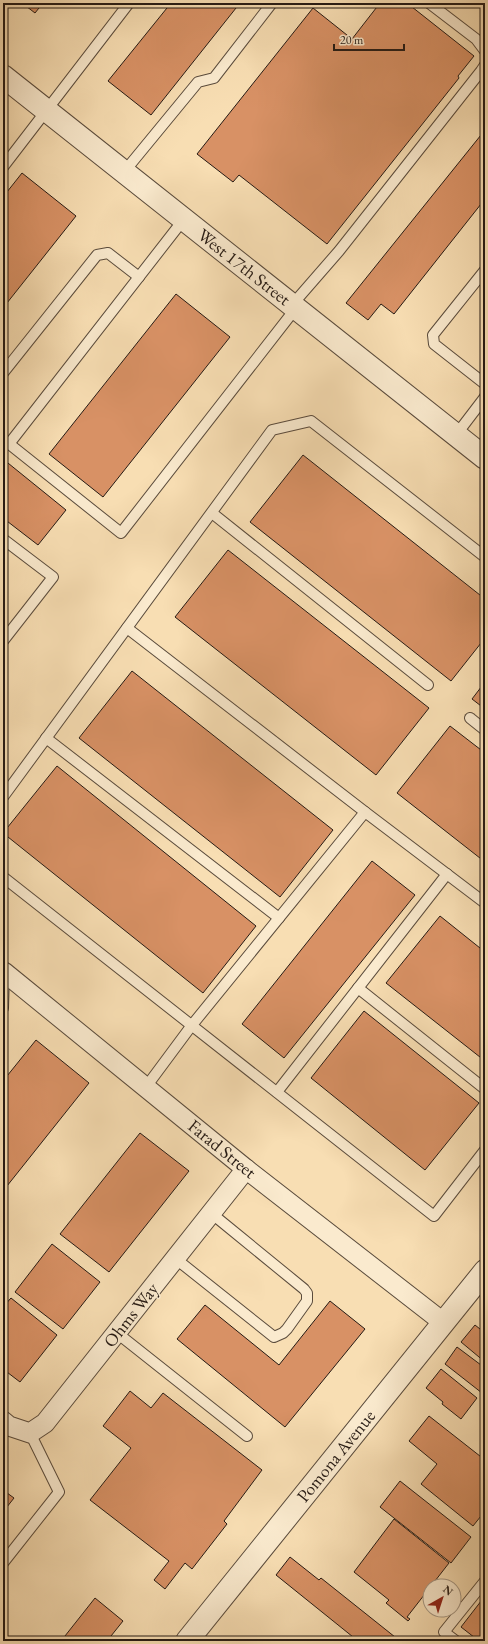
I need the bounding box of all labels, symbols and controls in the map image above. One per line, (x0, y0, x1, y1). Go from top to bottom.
scale bar (334, 26, 404, 52)
text: 20 m (340, 32, 364, 48)
street label: West 17th Street (193, 223, 296, 310)
street label: Farad Street (183, 1114, 261, 1183)
street label: Ohms Way (98, 1278, 163, 1352)
street label: Pomona Avenue (291, 1405, 380, 1507)
north arrow (422, 1578, 462, 1618)
text: N (440, 1582, 456, 1599)

